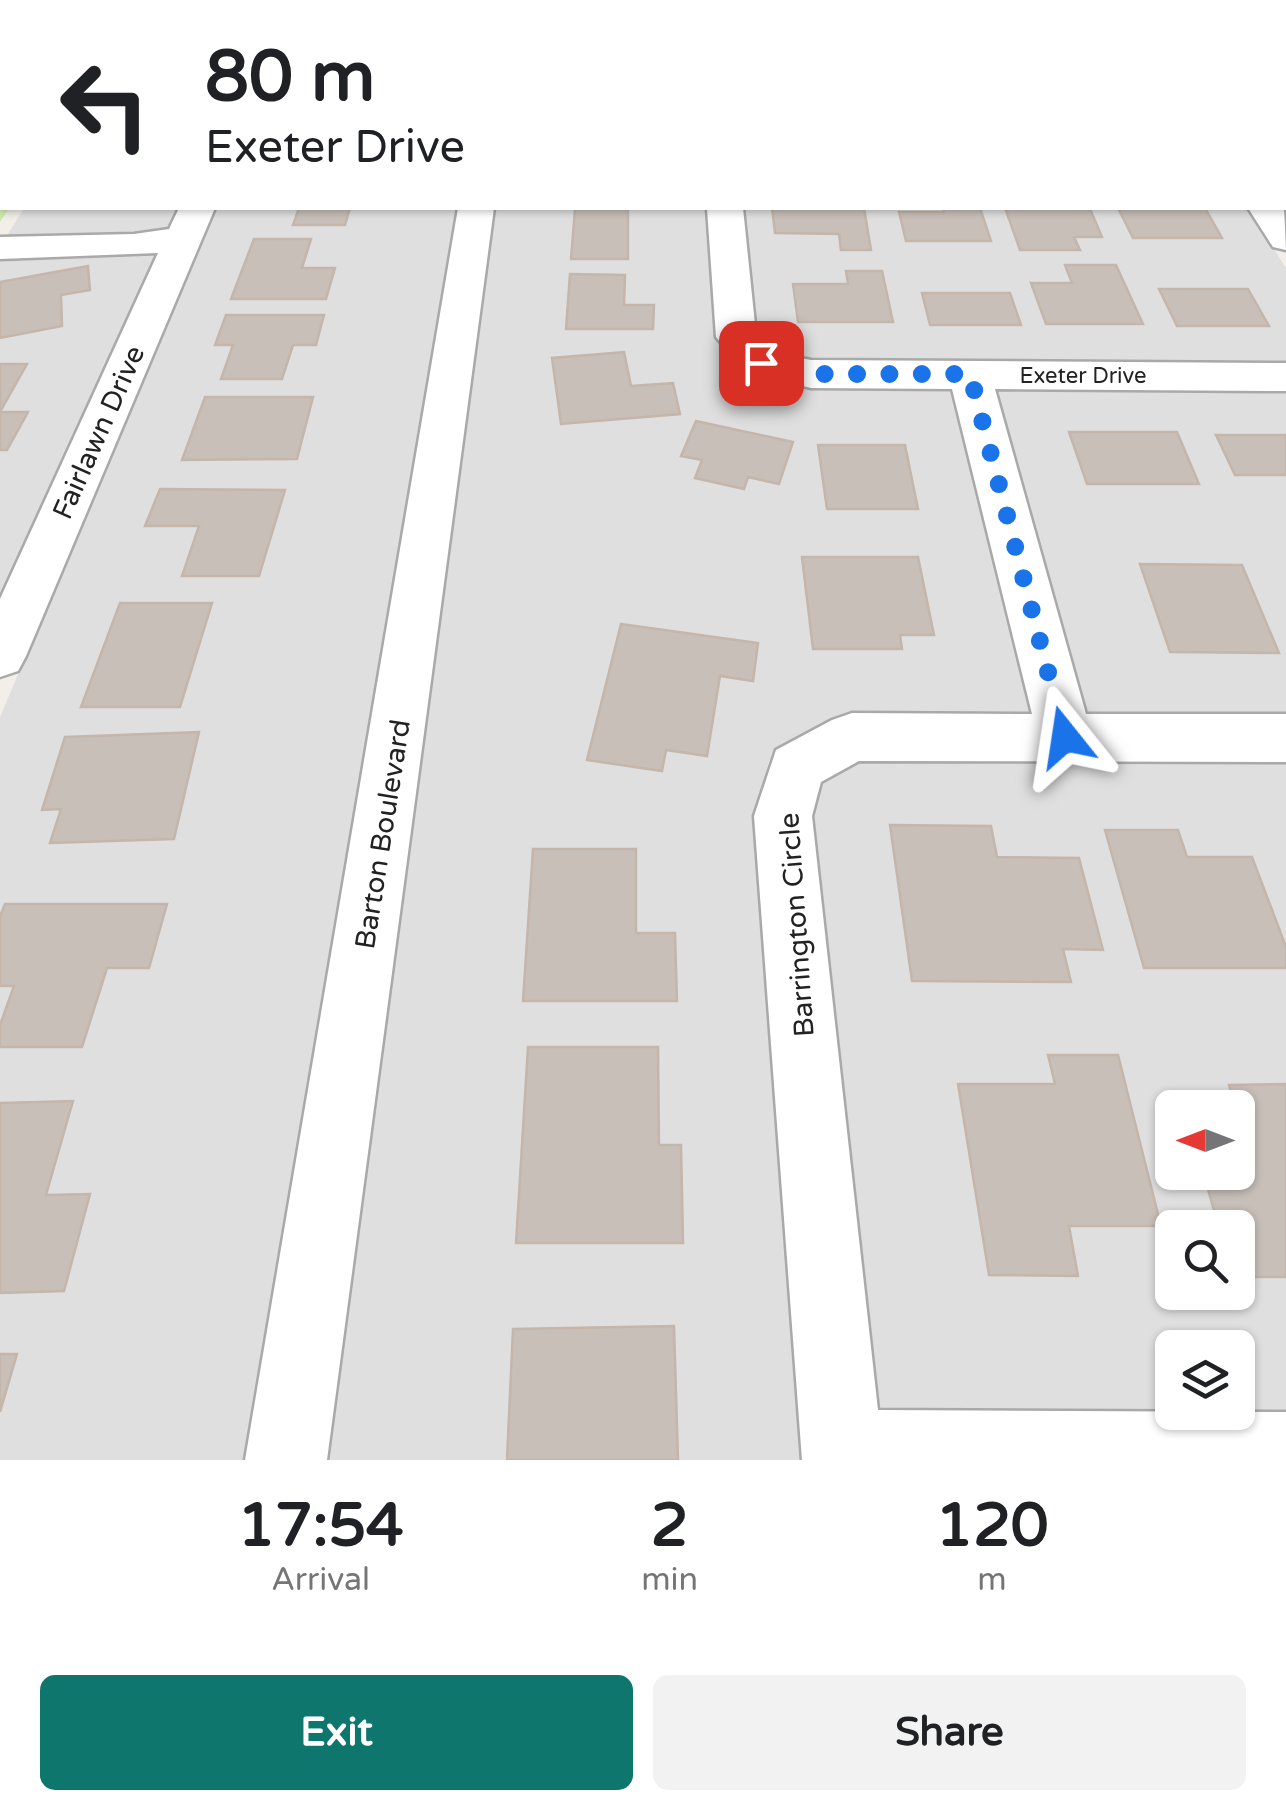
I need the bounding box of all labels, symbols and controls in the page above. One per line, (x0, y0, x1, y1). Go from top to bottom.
text: 80 m (205, 36, 375, 120)
icon: left (40, 40, 170, 170)
text: Exeter Drive (205, 121, 465, 175)
pin (719, 321, 804, 406)
icon: arrive (734, 336, 789, 391)
street label: Fairlawn Drive (46, 340, 152, 524)
street label: Exeter Drive (1019, 363, 1147, 389)
position arrow (1013, 685, 1117, 789)
street label: Barton Boulevard (348, 717, 418, 951)
street label: Barrington Circle (772, 812, 822, 1038)
north arrow (1155, 1090, 1255, 1190)
map controls (1155, 1090, 1255, 1430)
button: search (1155, 1210, 1255, 1310)
button: layers (1155, 1330, 1255, 1430)
text: 17:54 (237, 1490, 404, 1562)
text: 2 (651, 1490, 688, 1562)
text: 120 (935, 1490, 1049, 1562)
text: Arrival (271, 1561, 370, 1599)
text: min (641, 1561, 698, 1599)
text: m (977, 1561, 1007, 1599)
button: Exit (40, 1675, 633, 1790)
button: Share (653, 1675, 1246, 1790)

